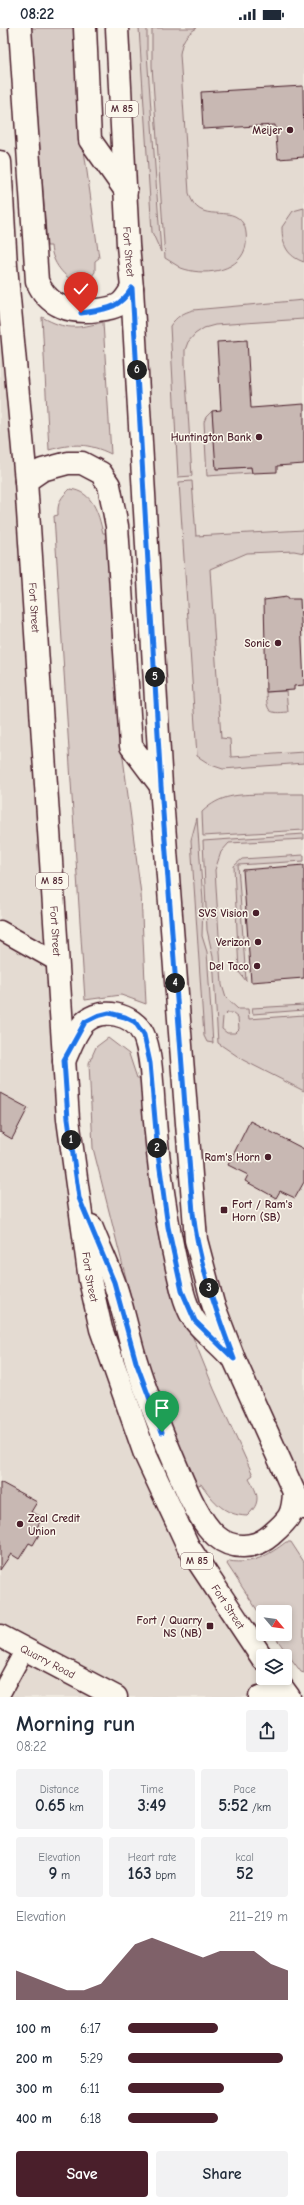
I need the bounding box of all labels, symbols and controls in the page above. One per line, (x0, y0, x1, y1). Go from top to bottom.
text: 08:22 (20, 5, 54, 23)
road number: M 85 (106, 101, 138, 117)
place label: Meijer (252, 124, 283, 137)
marker: Meijer (285, 125, 295, 135)
street label: Fort Street (121, 226, 138, 278)
pin (64, 272, 98, 313)
icon: check (70, 278, 92, 300)
pin: 6 (127, 360, 147, 380)
text: 6 (134, 363, 140, 376)
place label: Huntington Bank (171, 431, 252, 444)
marker: Huntington Bank (254, 432, 264, 442)
street label: Fort Street (26, 582, 43, 634)
place label: Sonic (244, 637, 270, 650)
marker: Sonic (273, 638, 283, 648)
pin: 5 (145, 667, 165, 687)
text: 5 (152, 670, 158, 683)
road number: M 85 (36, 873, 68, 889)
street label: Fort Street (47, 905, 64, 957)
place label: SVS Vision (199, 907, 248, 920)
marker: SVS Vision (251, 908, 261, 918)
place label: Verizon (216, 936, 250, 949)
marker: Verizon (253, 937, 263, 947)
place label: Del Taco (209, 960, 249, 973)
marker: Del Taco (252, 961, 262, 971)
pin: 4 (165, 973, 185, 993)
text: 4 (172, 976, 178, 989)
pin: 1 (61, 1130, 81, 1150)
text: 1 (69, 1133, 73, 1146)
pin: 2 (147, 1138, 167, 1158)
text: 2 (154, 1141, 160, 1154)
place label: Ram's Horn (204, 1151, 260, 1164)
marker: Ram's Horn (263, 1152, 273, 1162)
place label: Fort / Ram's Horn (SB) (232, 1198, 293, 1224)
marker: Fort / Ram's Horn (SB) (219, 1205, 229, 1215)
street label: Fort Street (80, 1251, 101, 1304)
pin: 3 (199, 1278, 219, 1298)
text: 3 (206, 1281, 212, 1294)
pin (145, 1391, 179, 1432)
icon: arrive (151, 1397, 173, 1419)
place label: Zeal Credit Union (28, 1512, 80, 1538)
marker: Zeal Credit Union (15, 1519, 25, 1529)
road number: M 85 (181, 1553, 213, 1569)
street label: Fort Street (209, 1582, 248, 1632)
north arrow (256, 1605, 292, 1641)
map controls (256, 1605, 292, 1685)
place label: Fort / Quarry NS (NB) (136, 1614, 202, 1640)
marker: Fort / Quarry NS (NB) (205, 1621, 215, 1631)
street label: Quarry Road (18, 1641, 78, 1681)
button: layers (256, 1649, 292, 1685)
button: share (246, 1710, 288, 1752)
text: Morning run (16, 1711, 135, 1737)
text: 08:22 (16, 1739, 47, 1754)
text: Distance (40, 1783, 79, 1796)
text: Time (141, 1783, 163, 1796)
text: Pace (234, 1783, 256, 1796)
text: 0.65 (35, 1796, 66, 1815)
text: 3:49 (138, 1796, 166, 1815)
text: 5:52 (218, 1796, 248, 1815)
text: km (66, 1801, 84, 1814)
text: /km (248, 1801, 271, 1814)
text: Elevation (38, 1851, 80, 1864)
text: Heart rate (128, 1851, 176, 1864)
text: kcal (235, 1851, 254, 1864)
text: 9 (48, 1864, 57, 1883)
text: 163 (128, 1864, 152, 1883)
text: 52 (236, 1864, 253, 1883)
text: m (57, 1869, 70, 1882)
text: bpm (152, 1869, 176, 1882)
text: Elevation (16, 1909, 66, 1924)
text: 211–219 m (229, 1909, 288, 1924)
text: 100 m (16, 2021, 51, 2036)
text: 6:17 (80, 2021, 101, 2036)
text: 200 m (16, 2051, 52, 2066)
text: 5:29 (80, 2051, 103, 2066)
text: 300 m (16, 2081, 52, 2096)
text: 6:11 (80, 2081, 100, 2096)
text: 400 m (16, 2111, 52, 2126)
text: 6:18 (80, 2111, 101, 2126)
button: Save (16, 2151, 148, 2197)
button: Share (156, 2151, 288, 2197)

